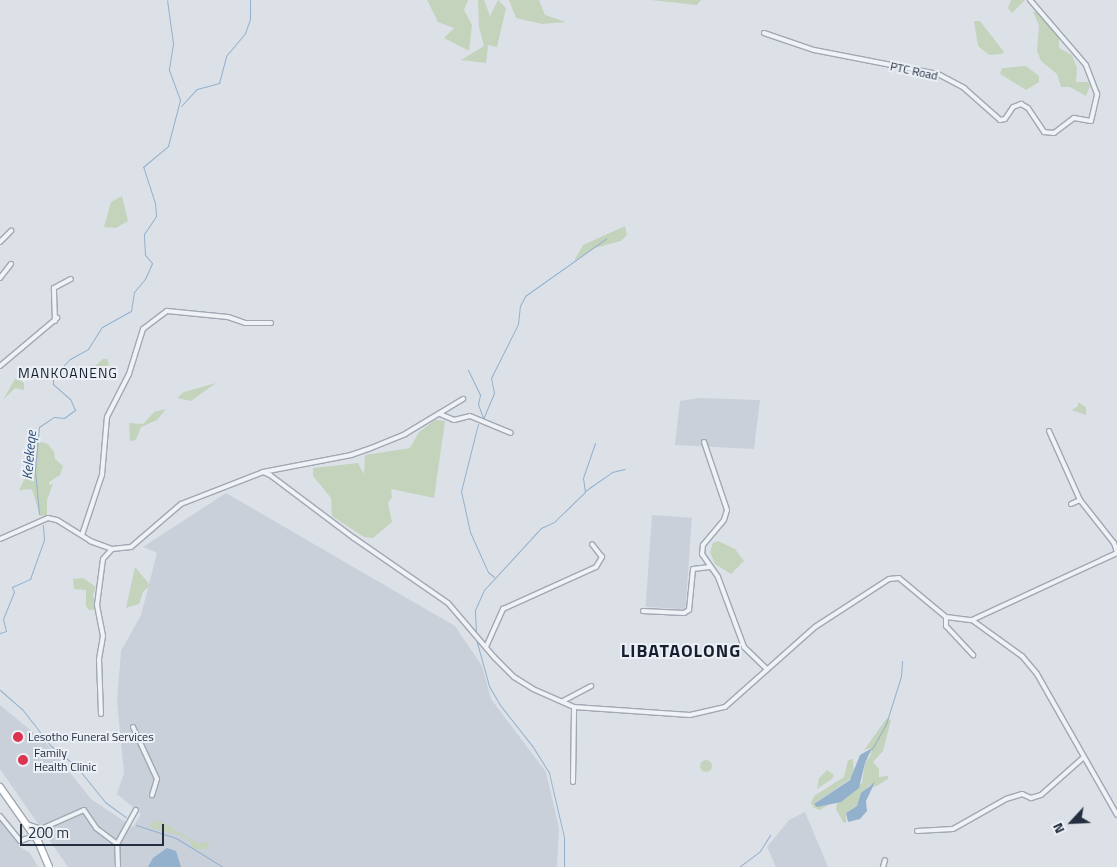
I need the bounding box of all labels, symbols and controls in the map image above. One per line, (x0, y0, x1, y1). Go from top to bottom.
street label: PTC Road (889, 59, 939, 83)
district label: MANKOANENG (17, 365, 119, 381)
water label: Kelekeqe (19, 430, 39, 480)
district label: LIBATAOLONG (619, 640, 743, 662)
place label: Lesotho Funeral Services (28, 730, 154, 744)
marker: Lesotho Funeral Services (12, 731, 24, 743)
place label: Family Health Clinic (34, 746, 96, 774)
marker: Family Health Clinic (16, 753, 30, 767)
north arrow (1047, 797, 1097, 847)
scale bar (22, 814, 166, 846)
text: N (1046, 820, 1070, 837)
text: 200 m (28, 821, 69, 844)

